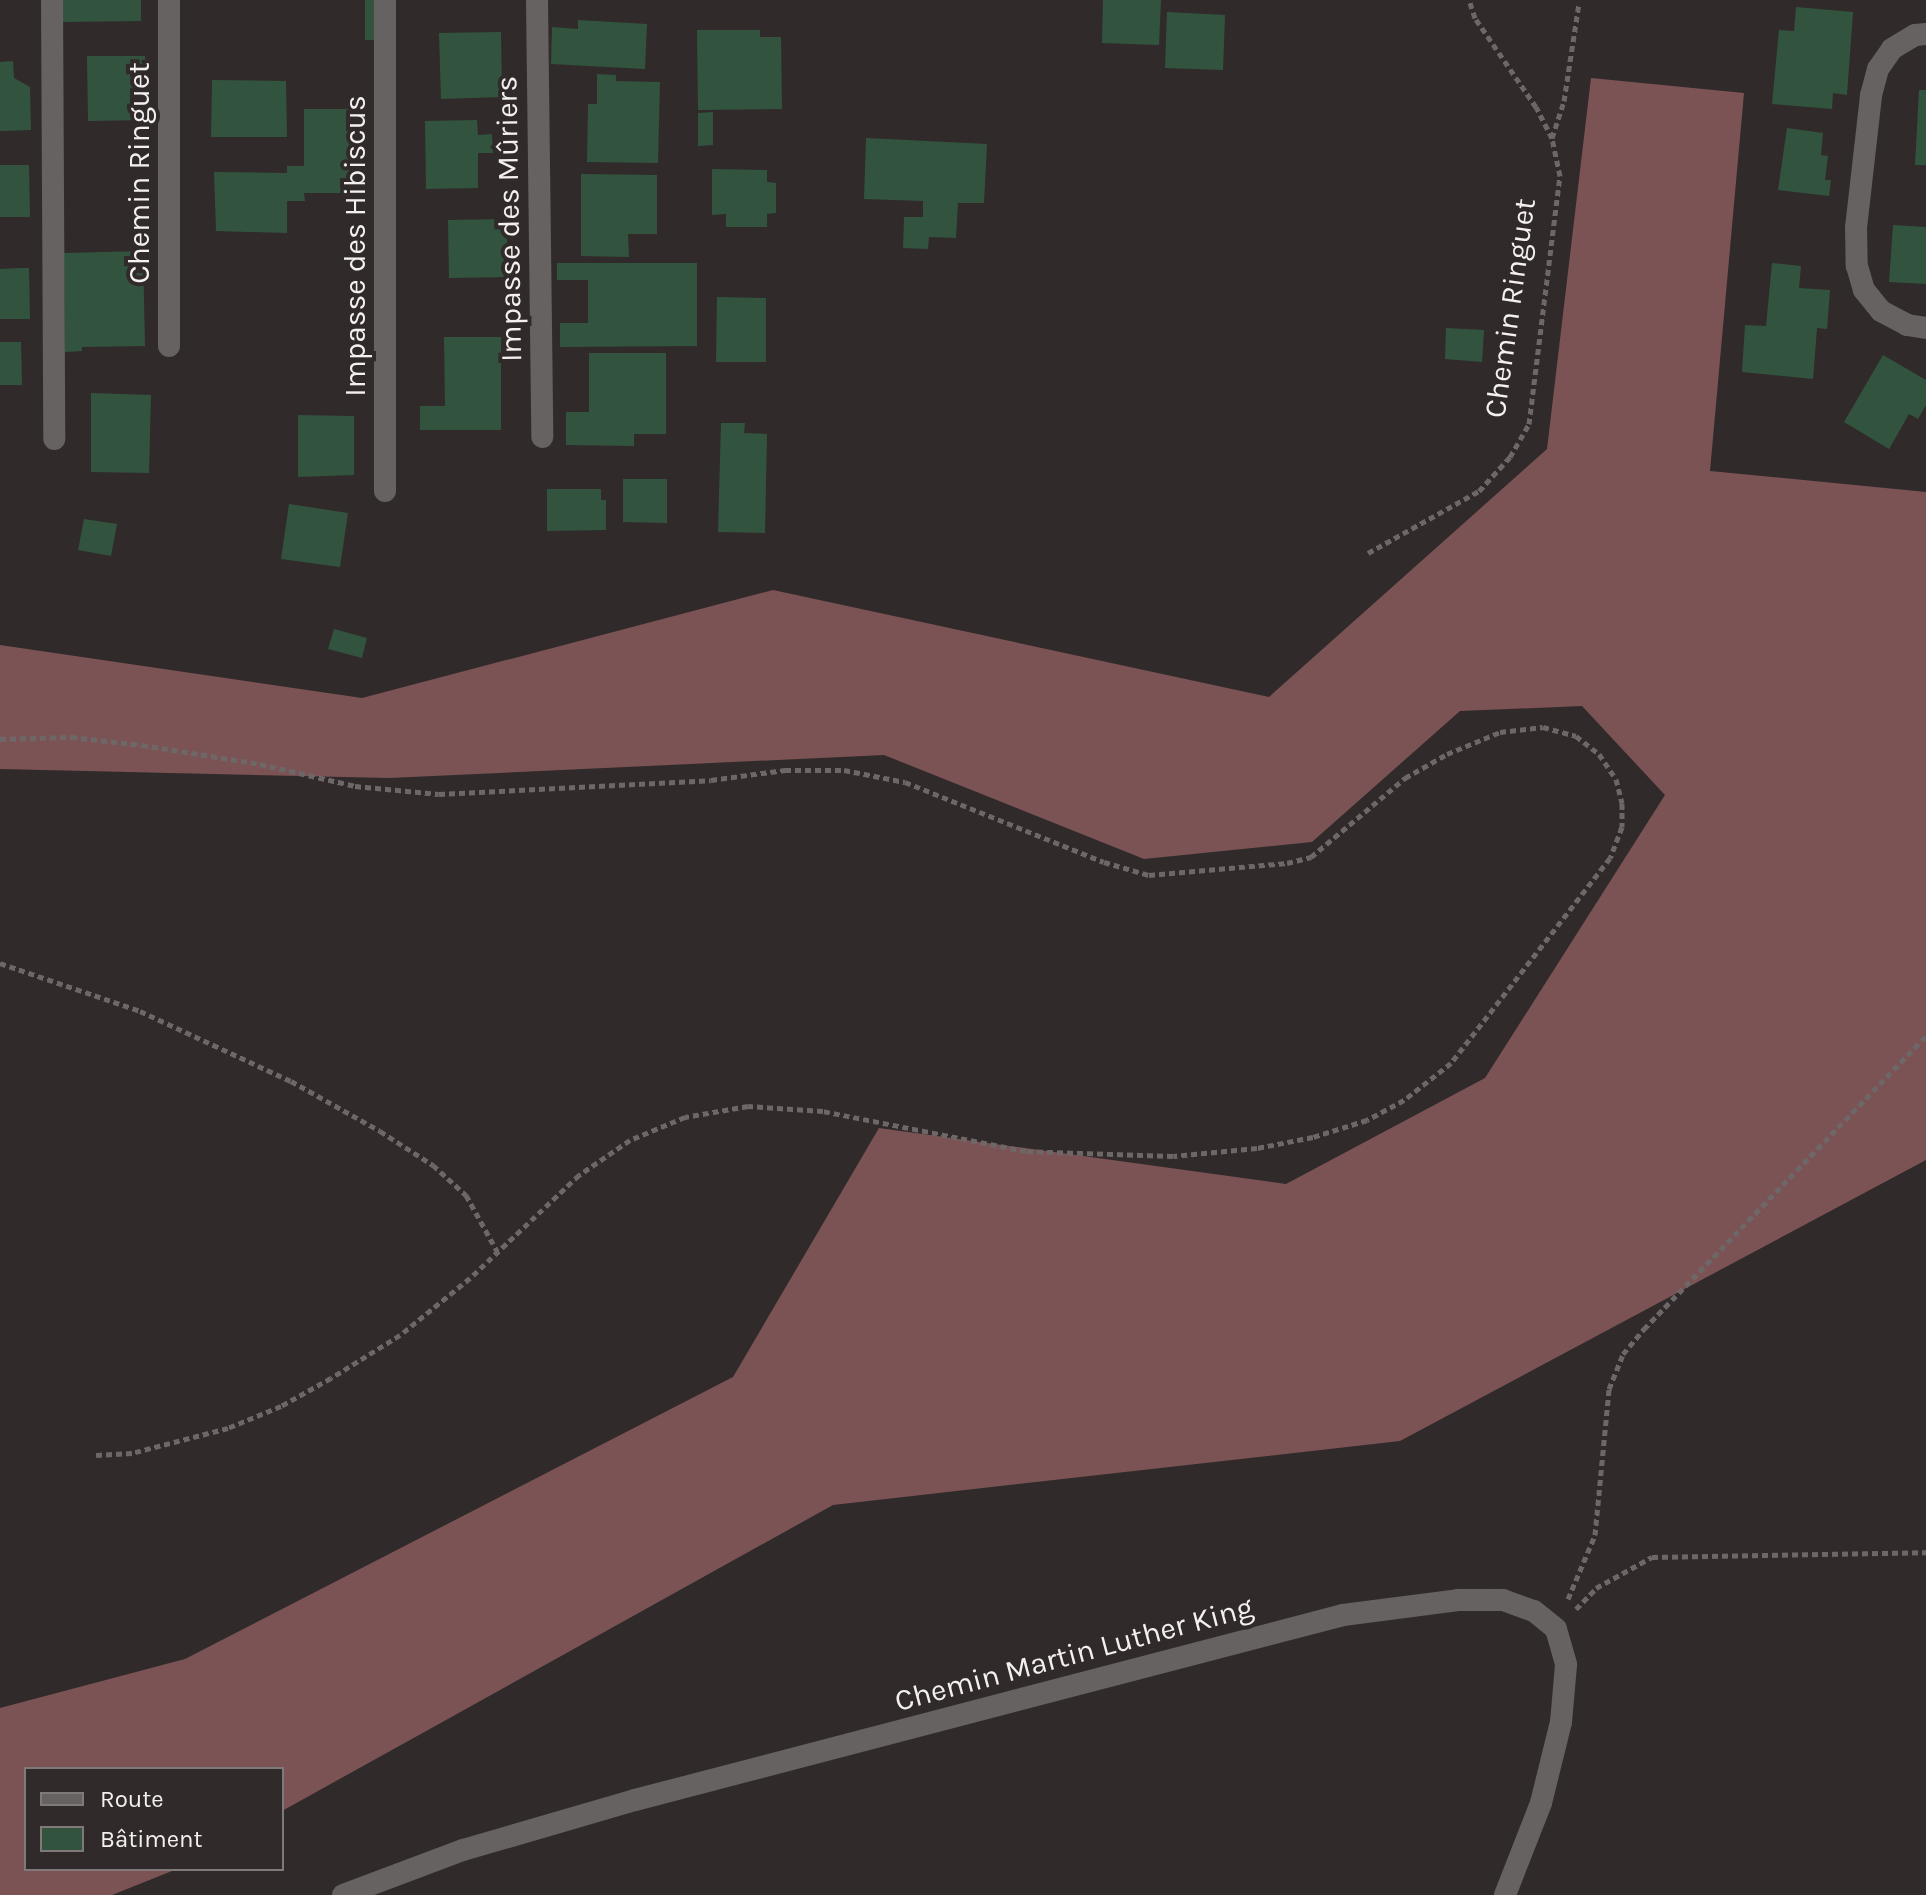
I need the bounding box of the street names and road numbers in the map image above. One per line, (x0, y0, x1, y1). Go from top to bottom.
street label: Chemin Ringuet (121, 62, 157, 284)
street label: Impasse des Mûriers (489, 76, 529, 362)
street label: Impasse des Hibiscus (337, 95, 373, 397)
street label: Chemin Ringuet (1477, 196, 1543, 420)
street label: Chemin Martin Luther King (891, 1589, 1257, 1719)

